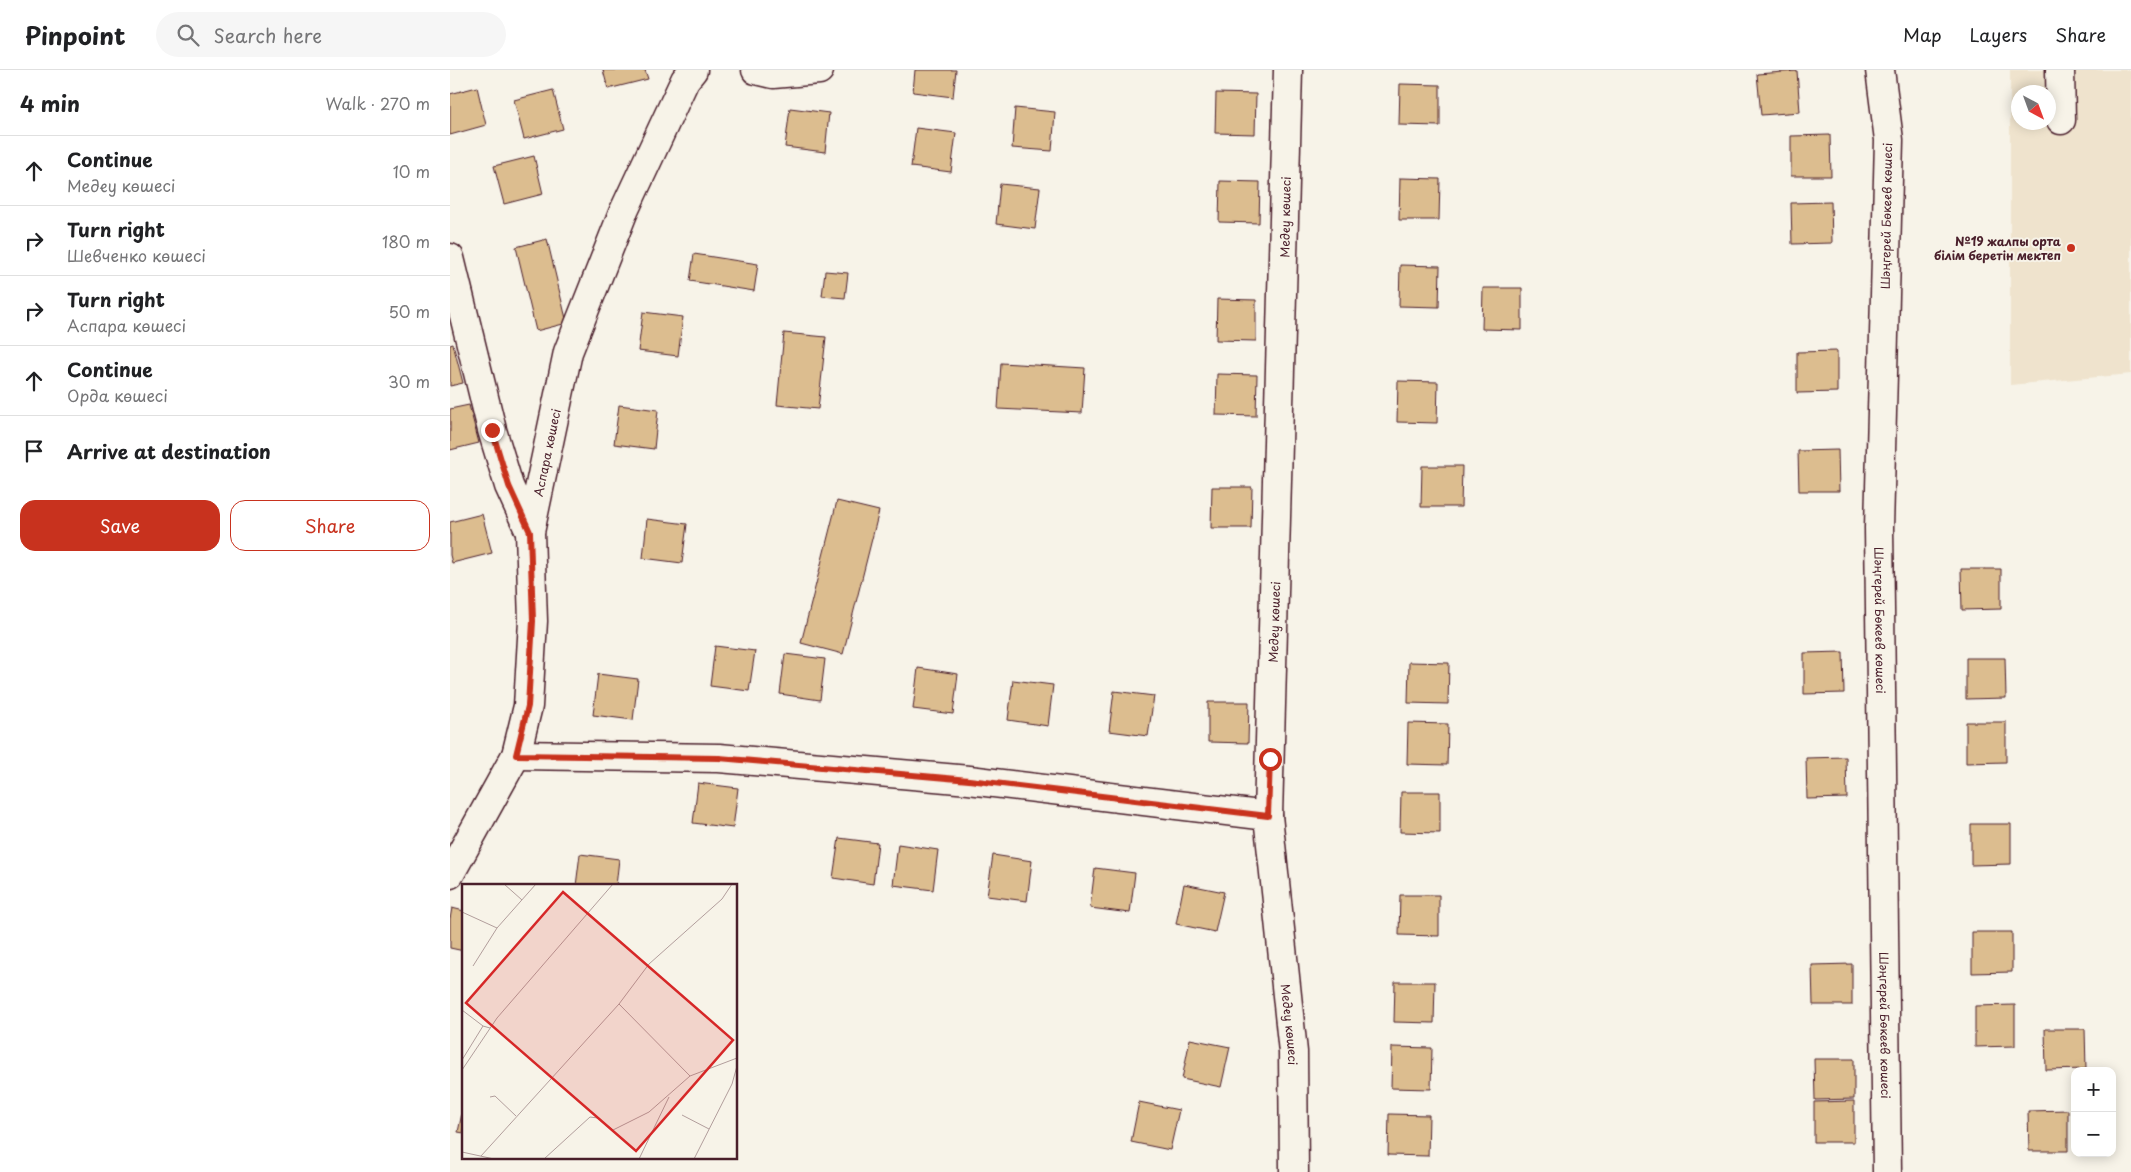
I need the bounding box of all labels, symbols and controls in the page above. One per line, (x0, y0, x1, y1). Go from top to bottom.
search box (156, 12, 506, 57)
text: Pinpoint (25, 17, 126, 53)
icon: search (174, 21, 202, 49)
text: Search here (214, 21, 322, 49)
text: Map (1903, 21, 1942, 48)
text: Layers (1970, 21, 2027, 48)
text: Share (2055, 21, 2106, 48)
north arrow (2011, 85, 2056, 130)
text: 4 min (20, 87, 80, 119)
text: Walk · 270 m (326, 91, 430, 115)
street label: Шәңгерей Бөкеев көшесі (1876, 143, 1896, 289)
text: Continue (67, 145, 153, 173)
icon: ahead (20, 157, 48, 185)
text: 10 m (393, 159, 430, 183)
text: Медеу көшесі (67, 173, 175, 197)
street label: Медеу көшесі (1275, 176, 1295, 258)
text: Turn right (67, 215, 165, 243)
icon: right (20, 227, 48, 255)
text: 180 m (382, 229, 430, 253)
place label: №19 жалпы орта білім беретін мектеп (1934, 232, 2062, 264)
marker: №19 жалпы орта білім беретін мектеп (2065, 242, 2077, 254)
text: Шевченко көшесі (67, 243, 206, 267)
text: Turn right (67, 285, 165, 313)
icon: right (20, 297, 48, 325)
text: 50 m (389, 299, 430, 323)
text: Аспара көшесі (67, 313, 186, 337)
text: Continue (67, 355, 153, 383)
icon: ahead (20, 367, 48, 395)
text: 30 m (388, 369, 430, 393)
text: Орда көшесі (67, 383, 168, 407)
street label: Аспара көшесі (529, 407, 565, 498)
route end (481, 419, 504, 442)
icon: arrive (20, 437, 48, 465)
text: Arrive at destination (67, 437, 271, 465)
button: Save (20, 500, 220, 551)
button: Share (230, 500, 430, 551)
street label: Шәңгерей Бөкеев көшесі (1870, 547, 1890, 694)
street label: Медеу көшесі (1264, 581, 1284, 663)
route start (1259, 748, 1282, 771)
inset map (462, 884, 738, 1160)
street label: Шәңгерей Бөкеев көшесі (1875, 952, 1895, 1099)
street label: Медеу көшесі (1277, 983, 1302, 1065)
map controls (2071, 1067, 2116, 1157)
button: + (2071, 1067, 2116, 1112)
button: − (2071, 1112, 2116, 1157)

